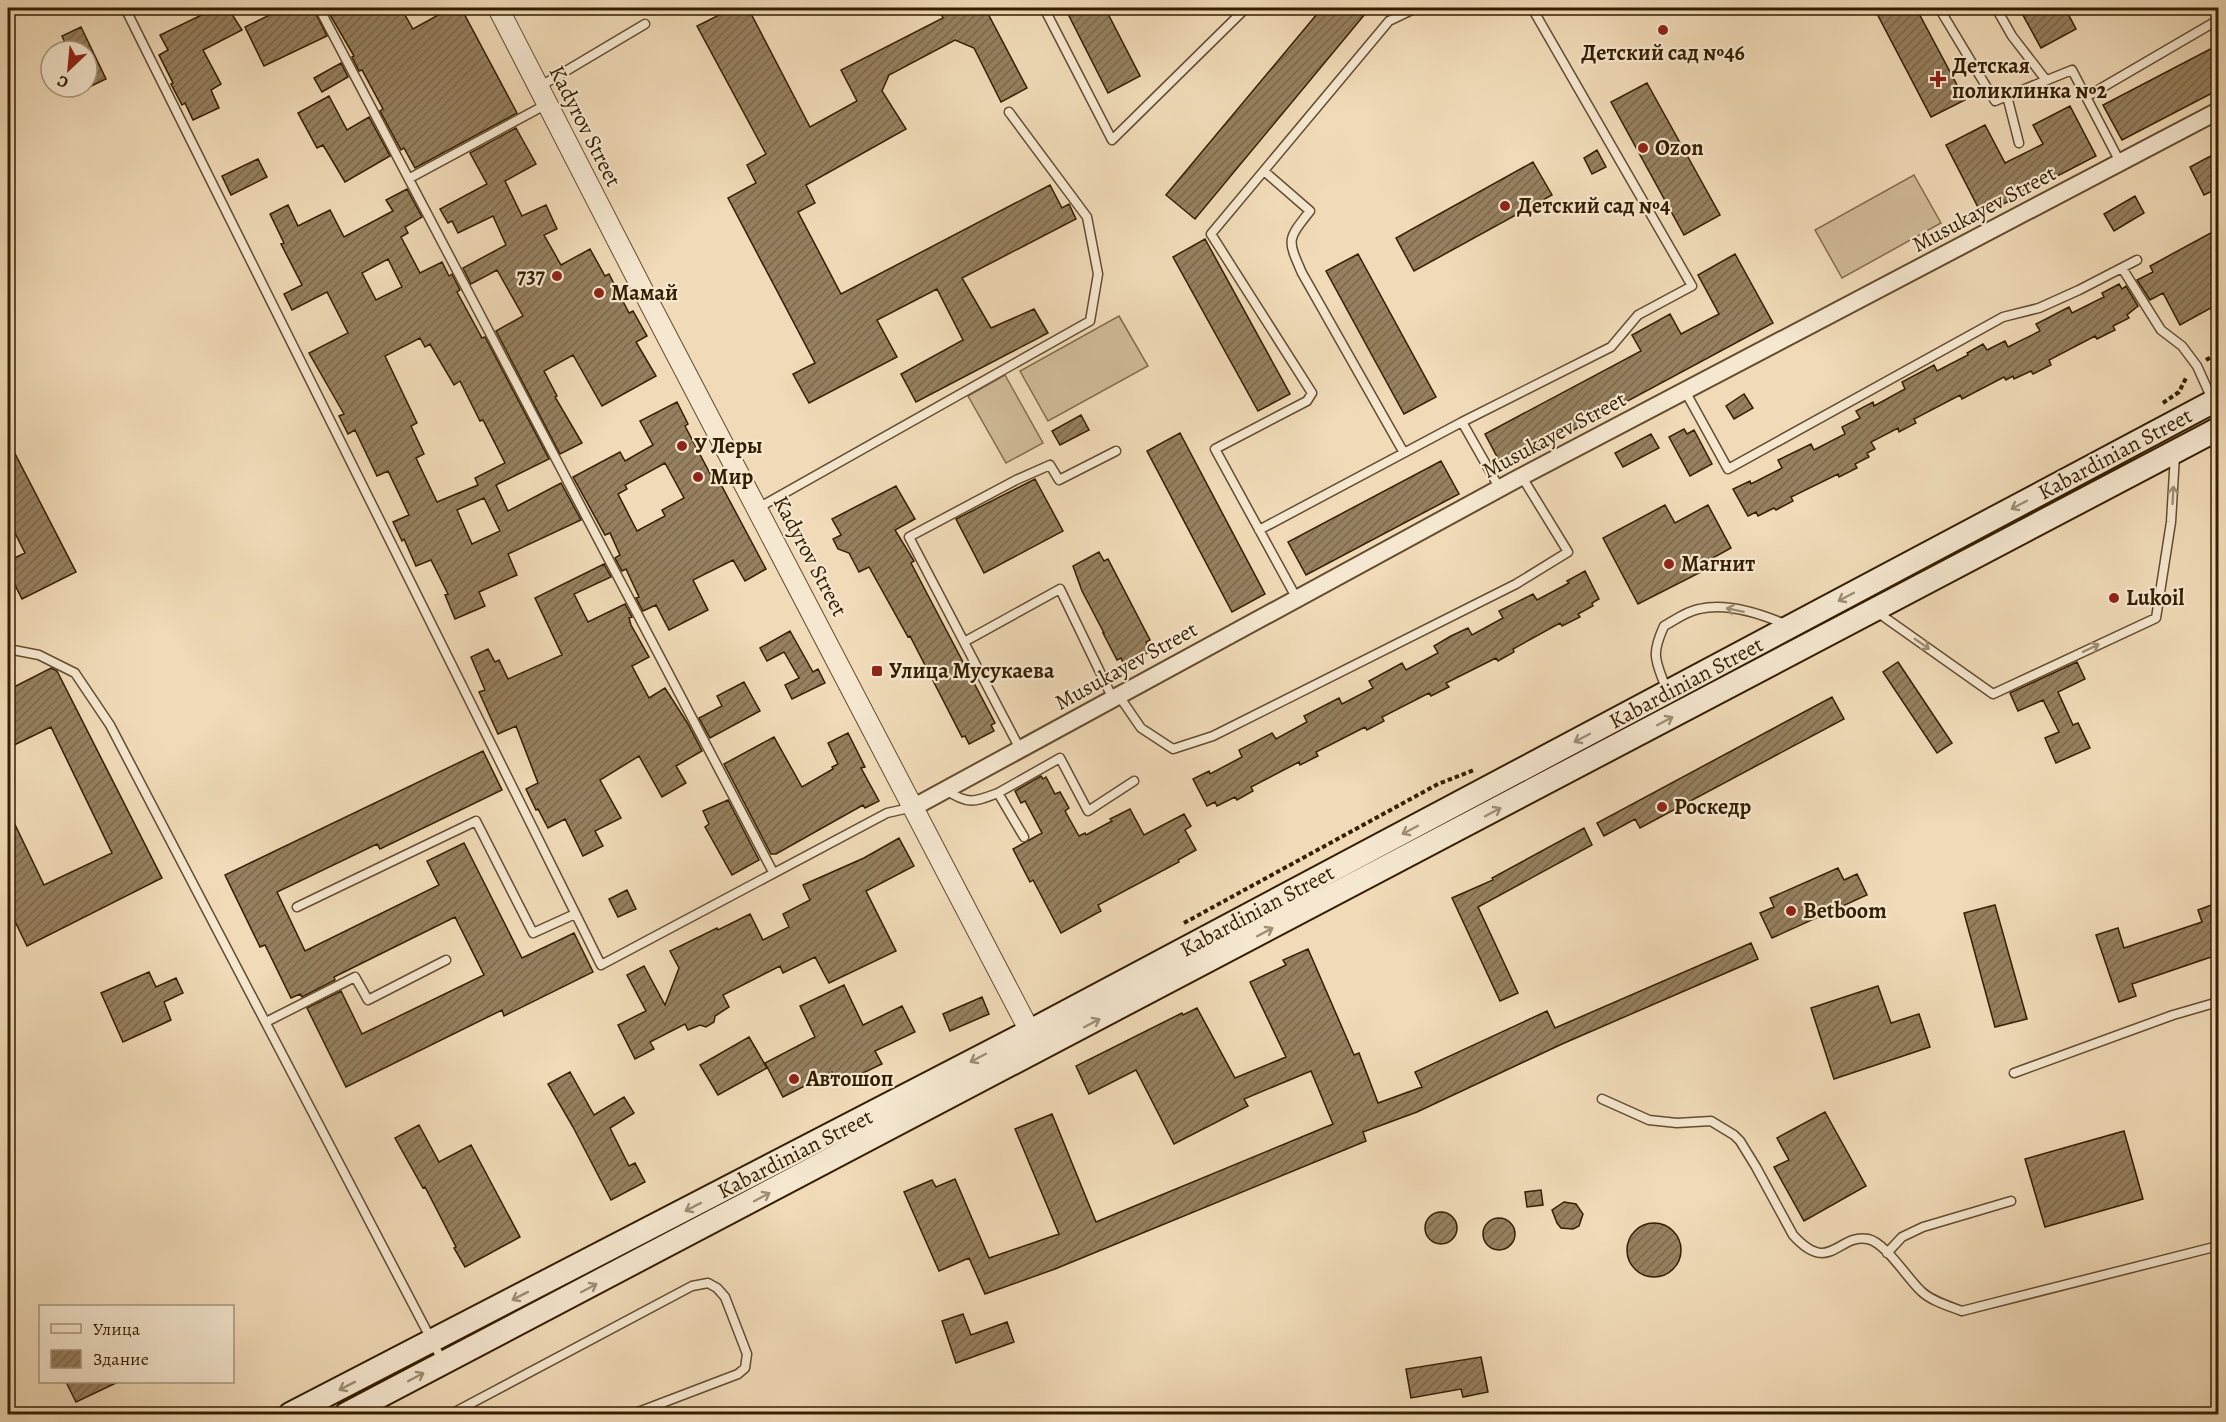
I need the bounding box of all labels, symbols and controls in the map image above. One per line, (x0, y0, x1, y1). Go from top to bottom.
marker: Детский сад №46 (1656, 23, 1670, 37)
place label: Детский сад №46 (1581, 38, 1745, 68)
north arrow (39, 39, 99, 99)
place label: Детская поликлинка №2 (1952, 51, 2108, 106)
street label: Kadyrov Street (542, 60, 628, 192)
text: С (53, 69, 72, 94)
marker: Детская поликлинка №2 (1929, 70, 1947, 88)
place label: Ozon (1655, 133, 1704, 163)
marker: Ozon (1636, 141, 1650, 155)
street label: Musukayev Street (1907, 158, 2061, 260)
place label: Детский сад №4 (1517, 191, 1670, 221)
marker: Детский сад №4 (1498, 199, 1512, 213)
place label: 737 (517, 261, 546, 291)
marker: 737 (550, 269, 564, 283)
place label: Мамай (611, 278, 678, 308)
marker: Мамай (592, 286, 606, 300)
street label: Musukayev Street (1477, 384, 1631, 486)
street label: Kabardinian Street (2033, 401, 2197, 507)
place label: У Леры (694, 431, 763, 461)
marker: У Леры (675, 439, 689, 453)
place label: Мир (710, 462, 753, 492)
marker: Мир (691, 470, 705, 484)
one-way arrow (2168, 486, 2179, 506)
street label: Kadyrov Street (766, 490, 854, 622)
one-way arrow (2010, 500, 2028, 511)
place label: Магнит (1681, 549, 1755, 579)
marker: Магнит (1662, 557, 1676, 571)
place label: Lukoil (2126, 583, 2184, 613)
marker: Lukoil (2107, 591, 2121, 605)
one-way arrow (1838, 592, 1856, 603)
one-way arrow (1726, 604, 1745, 615)
street label: Musukayev Street (1049, 614, 1203, 718)
street label: Kabardinian Street (1604, 630, 1768, 736)
one-way arrow (1914, 638, 1930, 650)
one-way arrow (2082, 641, 2100, 653)
place label: Улица Мусукаева (889, 656, 1055, 686)
marker: Улица Мусукаева (870, 664, 884, 678)
one-way arrow (1656, 715, 1674, 726)
one-way arrow (1574, 732, 1591, 744)
place label: Роскедр (1674, 792, 1752, 822)
marker: Роскедр (1655, 800, 1669, 814)
one-way arrow (1484, 806, 1501, 818)
one-way arrow (1401, 825, 1419, 836)
street label: Kabardinian Street (1175, 858, 1339, 964)
place label: Betboom (1803, 896, 1887, 926)
marker: Betboom (1784, 904, 1798, 918)
one-way arrow (1256, 926, 1273, 938)
one-way arrow (1083, 1017, 1101, 1028)
one-way arrow (969, 1053, 987, 1065)
place label: Автошоп (805, 1064, 893, 1094)
marker: Автошоп (787, 1072, 801, 1086)
street label: Kabardinian Street (712, 1102, 878, 1206)
one-way arrow (752, 1191, 770, 1202)
one-way arrow (685, 1201, 703, 1213)
one-way arrow (580, 1282, 597, 1294)
one-way arrow (512, 1291, 530, 1303)
legend (39, 1305, 234, 1383)
text: Улица (93, 1317, 141, 1341)
text: Здание (93, 1347, 149, 1371)
one-way arrow (406, 1371, 424, 1382)
one-way arrow (338, 1380, 356, 1392)

